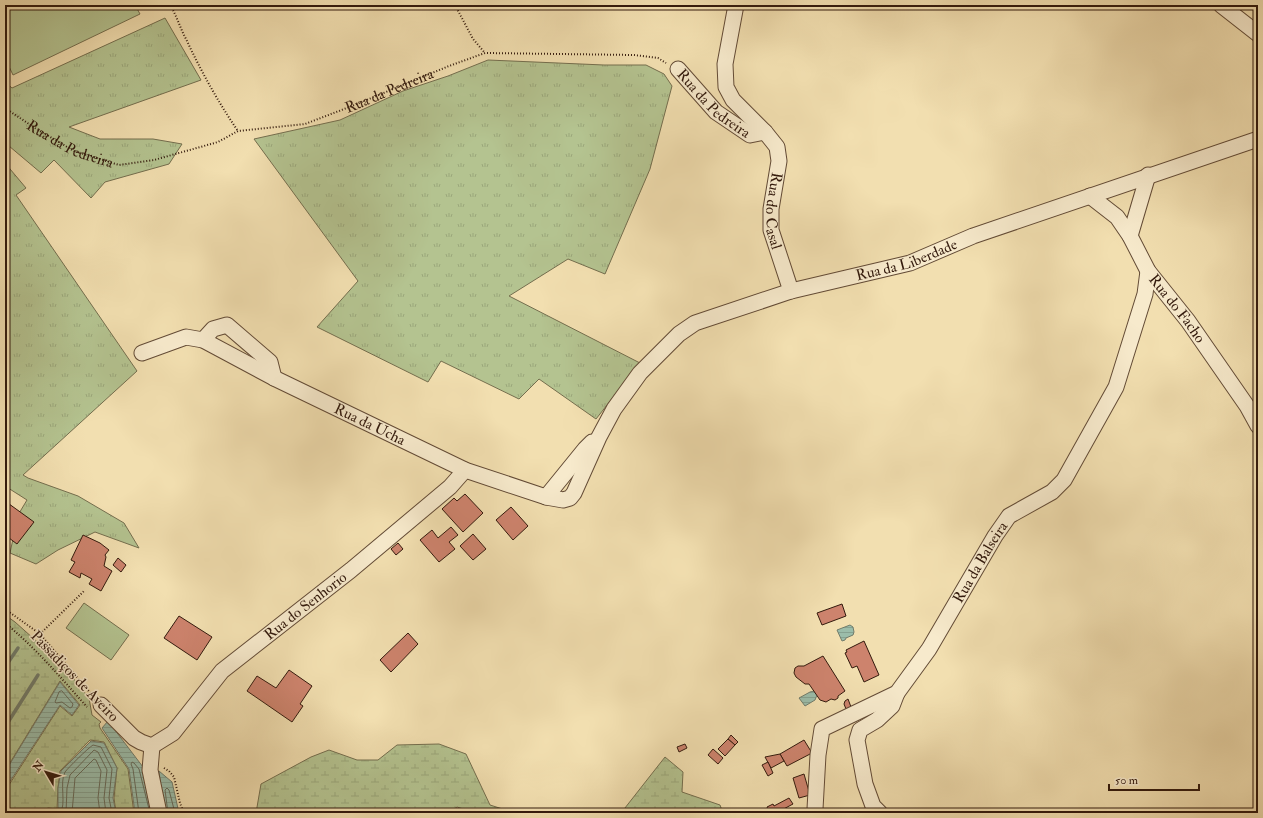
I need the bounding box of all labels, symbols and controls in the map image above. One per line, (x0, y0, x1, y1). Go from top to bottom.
street label: Rua da Pedreira (342, 64, 437, 118)
street label: Rua da Pedreira (672, 65, 755, 143)
street label: Rua da Pedreira (23, 116, 116, 173)
street label: Rua do Casal (761, 171, 786, 252)
street label: Rua da Liberdade (854, 235, 960, 285)
street label: Rua do Facho (1144, 270, 1209, 347)
street label: Rua da Ucha (331, 399, 409, 450)
street label: Rua da Balseira (949, 517, 1013, 606)
street label: Rua do Senhorio (261, 568, 351, 644)
street label: Passadiços de Aveiro (26, 627, 123, 726)
north arrow (26, 752, 66, 792)
text: N (30, 757, 47, 775)
scale bar (1109, 766, 1199, 792)
text: 50 m (1115, 773, 1139, 788)

